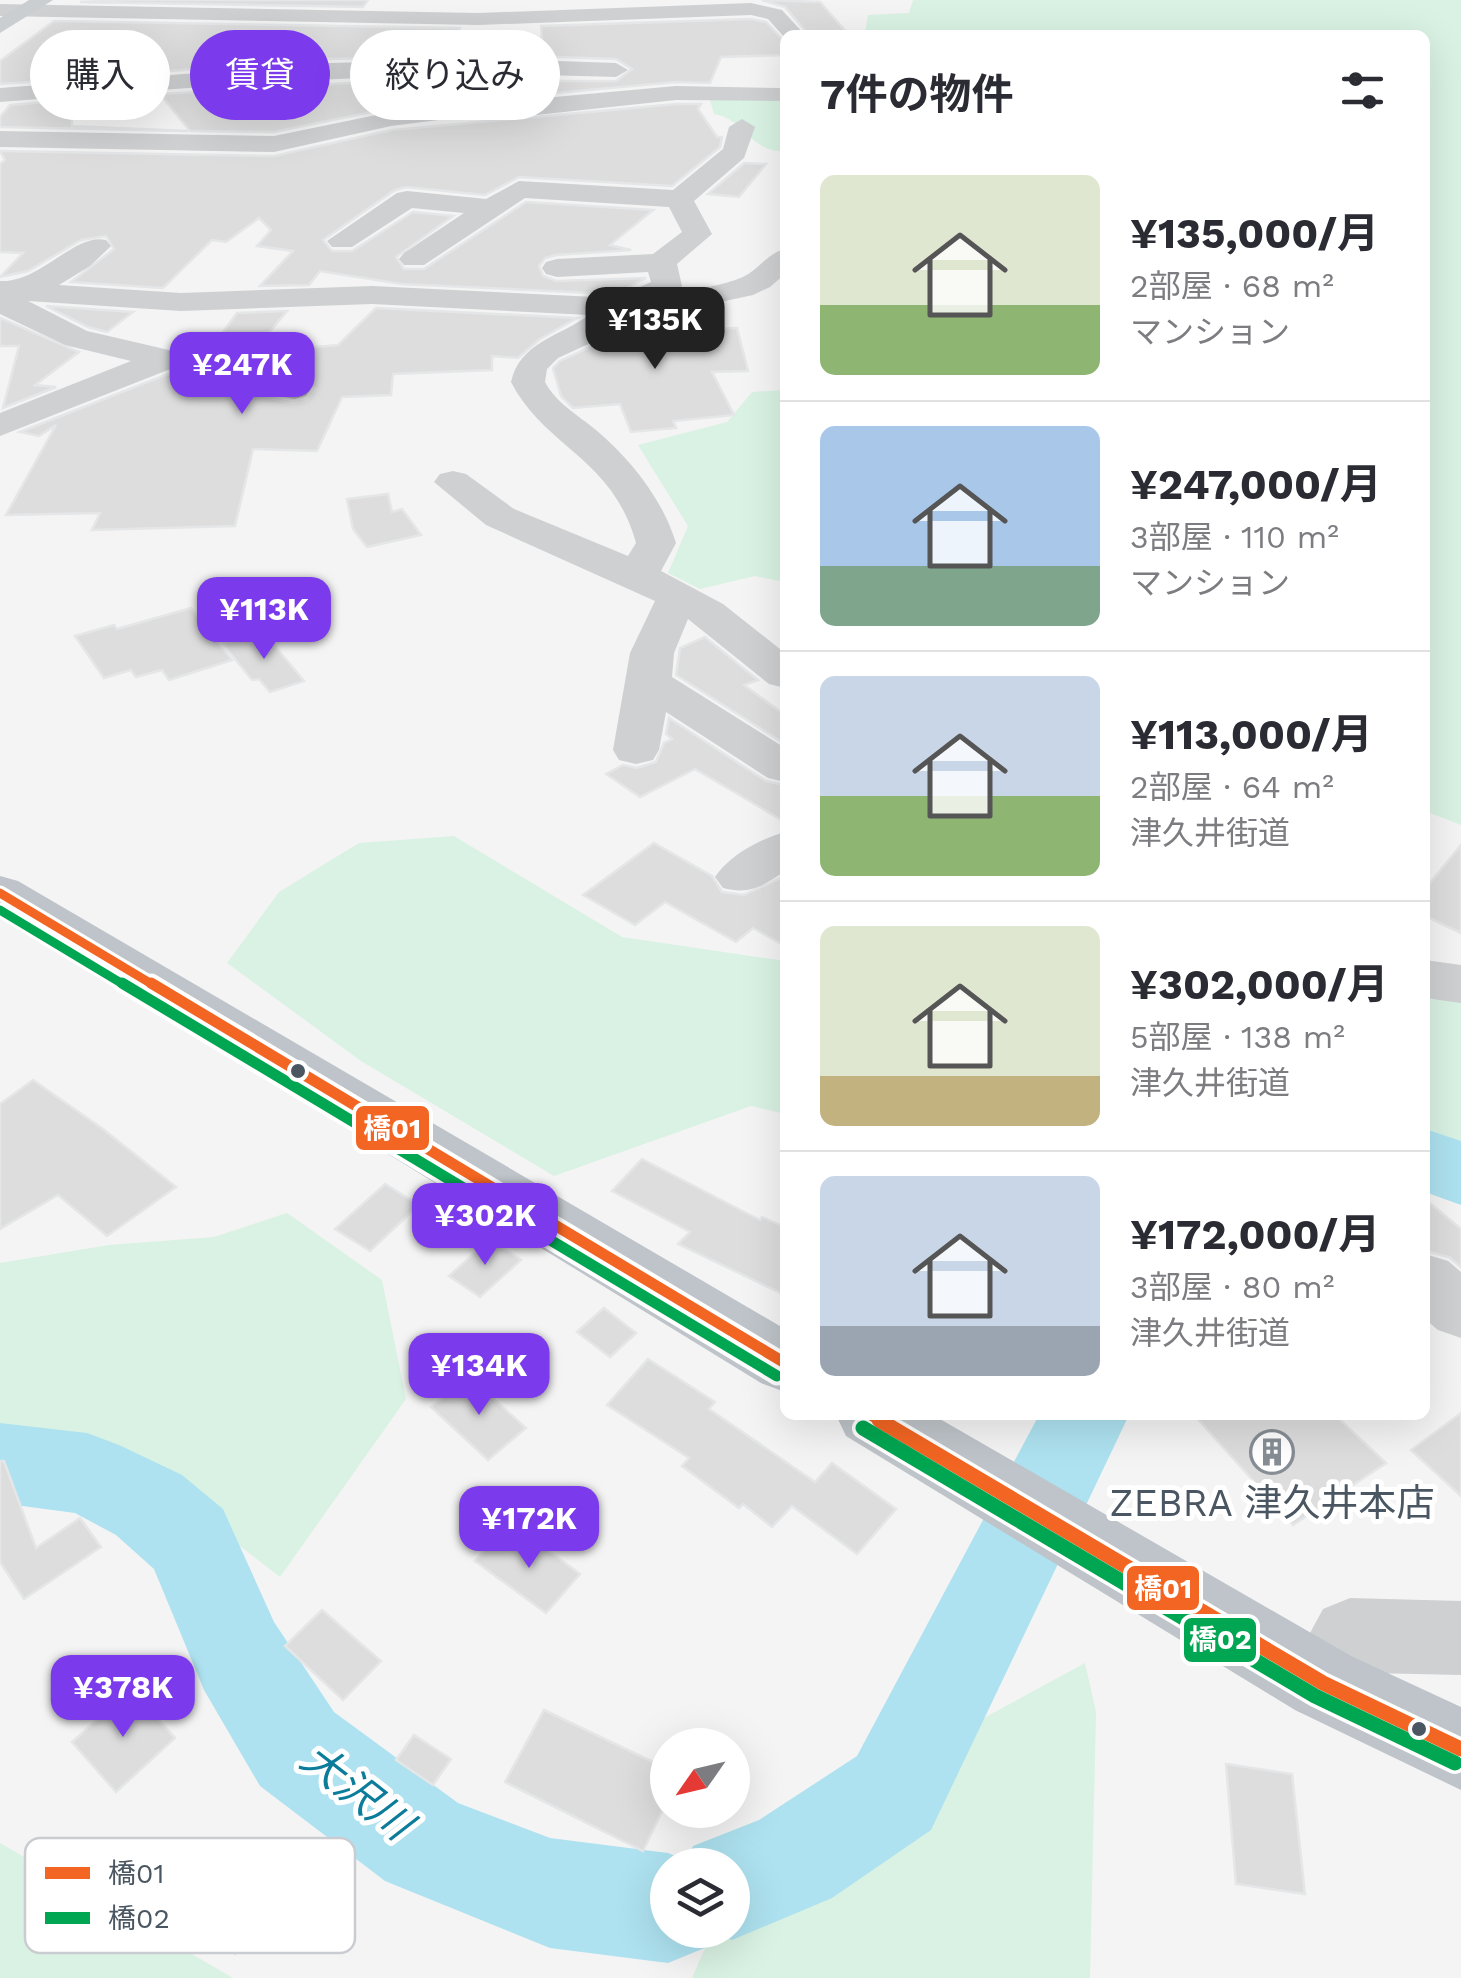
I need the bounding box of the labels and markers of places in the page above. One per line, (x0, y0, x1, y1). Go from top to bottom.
pin: ¥135K (585, 287, 725, 372)
pin: ¥247K (172, 332, 312, 417)
pin: ¥113K (194, 577, 334, 662)
unlabelled marker (288, 1061, 308, 1081)
pin: ¥302K (415, 1183, 555, 1268)
pin: ¥134K (409, 1333, 549, 1418)
building icon: ZEBRA 津久井本店 (1249, 1429, 1295, 1475)
place label: ZEBRA 津久井本店 (1110, 1481, 1434, 1525)
pin: ¥172K (459, 1486, 599, 1571)
pin: ¥378K (53, 1655, 193, 1740)
unlabelled marker (1409, 1719, 1429, 1739)

